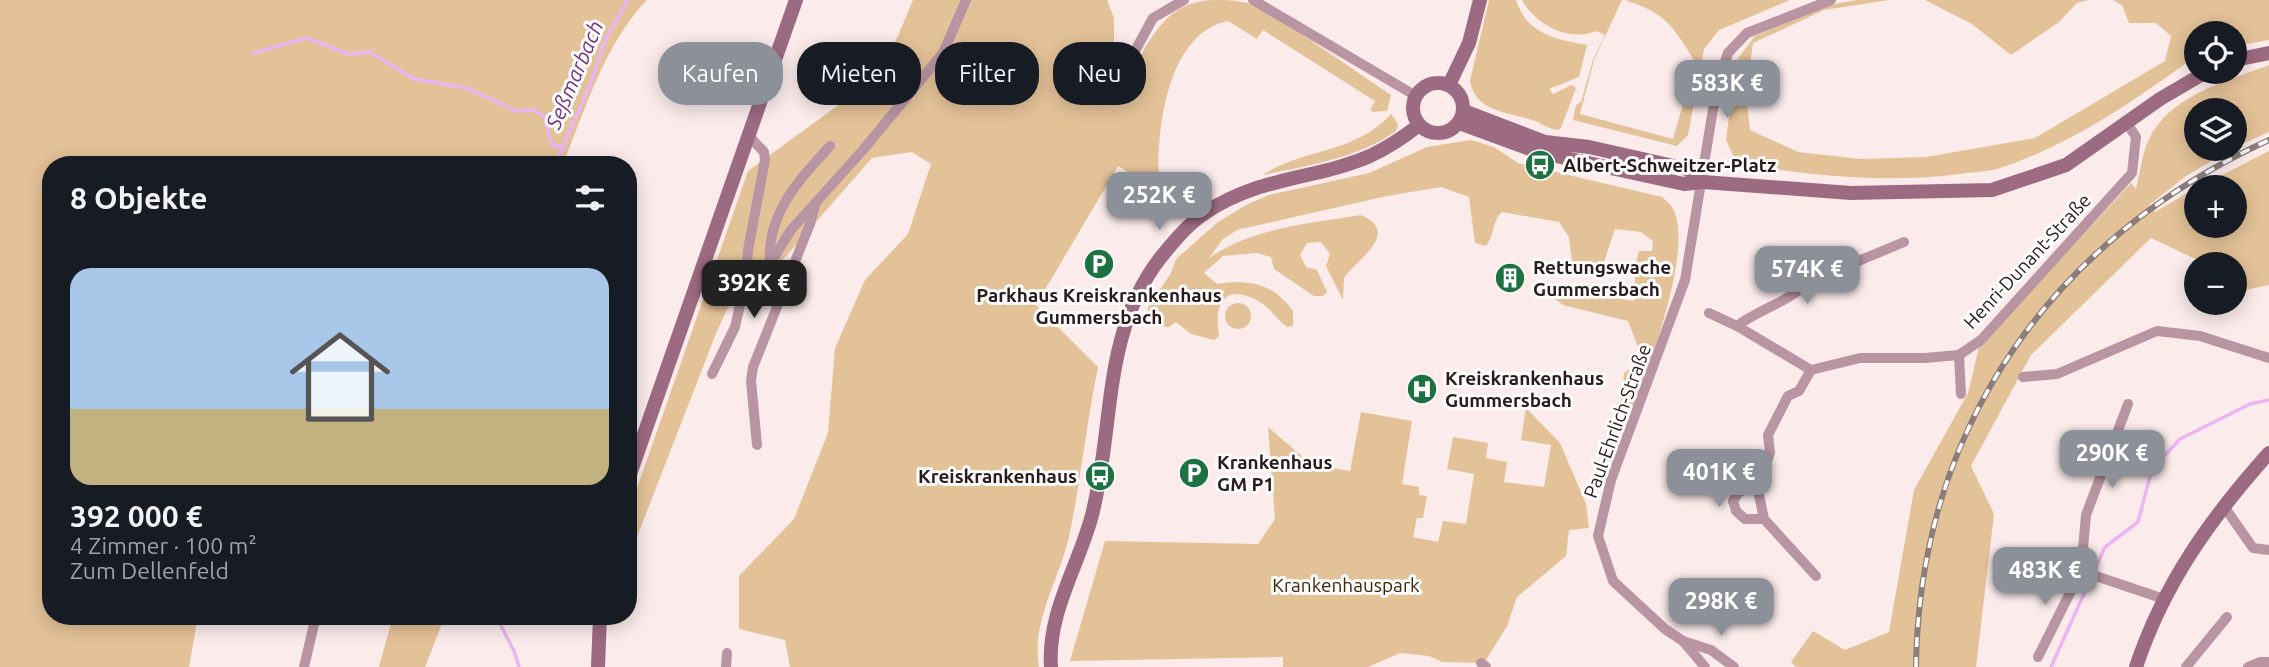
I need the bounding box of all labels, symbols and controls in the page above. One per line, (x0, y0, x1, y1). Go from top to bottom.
water label: Seßmarbach (540, 17, 608, 133)
map controls (2184, 21, 2247, 315)
button: locate (2184, 21, 2247, 84)
chip: Kaufen (658, 42, 783, 105)
chip: Mieten (797, 42, 921, 105)
chip: Filter (935, 42, 1039, 105)
chip: Neu (1053, 42, 1146, 105)
pin: 583K € (1670, 60, 1784, 120)
text: 583K € (1691, 70, 1763, 95)
button: layers (2184, 98, 2247, 161)
bus stop icon: Albert-Schweitzer-Platz (1523, 148, 1557, 182)
place label: Albert-Schweitzer-Platz (1563, 154, 1776, 176)
pin: 252K € (1102, 173, 1216, 232)
button: + (2184, 175, 2247, 238)
icon: filters (571, 179, 609, 217)
text: 8 Objekte (70, 181, 208, 215)
text: 252K € (1123, 182, 1195, 207)
street label: Henri-Dunant-Straße (1959, 189, 2095, 333)
pin: 574K € (1750, 246, 1864, 306)
parking icon: Parkhaus Kreiskrankenhaus Gummersbach (1082, 247, 1116, 281)
button: − (2184, 252, 2247, 315)
place label: Rettungswache Gummersbach (1533, 256, 1671, 300)
text: 574K € (1771, 256, 1843, 281)
pin: 392K € (697, 260, 811, 320)
building icon: Rettungswache Gummersbach (1493, 261, 1527, 295)
text: 392K € (718, 270, 790, 295)
place label: Parkhaus Kreiskrankenhaus Gummersbach (976, 284, 1222, 328)
icon: home (277, 314, 403, 440)
street label: Paul-Ehrlich-Straße (1579, 341, 1655, 501)
place label: Kreiskrankenhaus Gummersbach (1445, 367, 1604, 411)
hospital icon: Kreiskrankenhaus Gummersbach (1405, 372, 1439, 406)
pin: 290K € (2055, 430, 2169, 490)
text: 290K € (2076, 440, 2148, 465)
pin: 401K € (1662, 449, 1776, 509)
place label: Krankenhaus GM P1 (1217, 451, 1332, 495)
parking icon: Krankenhaus GM P1 (1177, 456, 1211, 490)
bus stop icon: Kreiskrankenhaus (1083, 459, 1117, 493)
text: 401K € (1683, 459, 1755, 484)
place label: Kreiskrankenhaus (918, 465, 1077, 487)
text: 392 000 € (70, 499, 203, 533)
text: 4 Zimmer · 100 m² (70, 533, 257, 558)
pin: 483K € (1988, 548, 2102, 607)
text: 483K € (2009, 557, 2081, 582)
text: Zum Dellenfeld (70, 558, 229, 583)
park label: Krankenhauspark (1272, 574, 1420, 596)
pin: 298K € (1664, 578, 1778, 638)
text: 298K € (1685, 588, 1757, 613)

